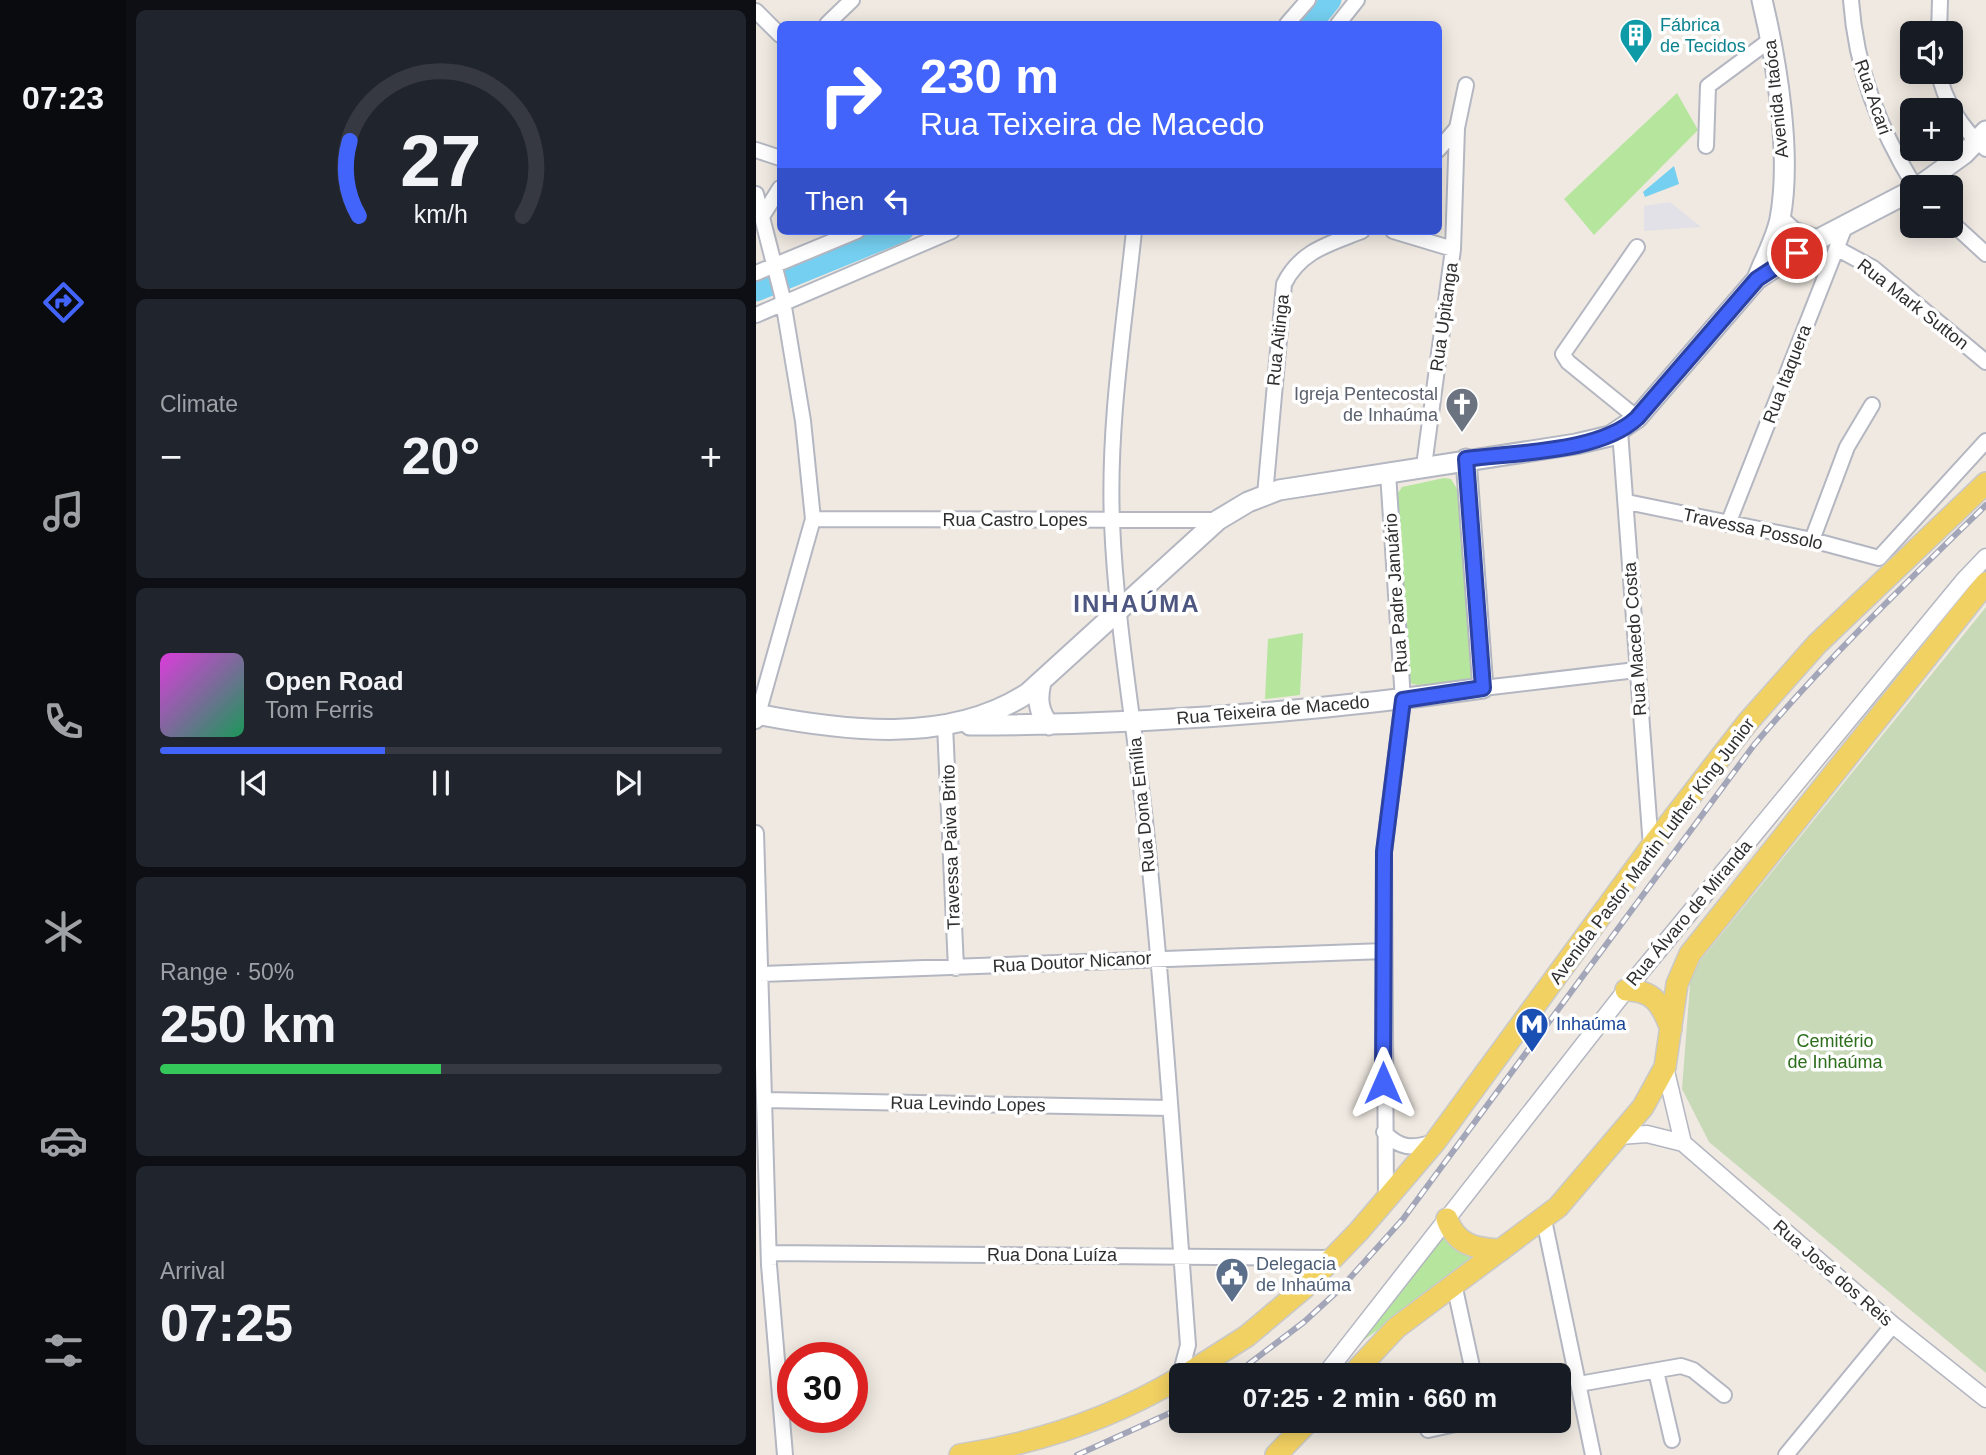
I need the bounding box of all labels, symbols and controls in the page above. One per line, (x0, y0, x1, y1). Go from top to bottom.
place label: Fábrica de Tecidos (1660, 15, 1746, 56)
building icon: Fábrica de Tecidos (1617, 16, 1655, 65)
map controls (1900, 21, 1963, 238)
button: sound (1900, 21, 1963, 84)
street label: Avenida Itaóca (1760, 38, 1792, 159)
icon: right (805, 49, 896, 140)
text: 230 m (920, 49, 1059, 103)
street label: Rua Acari (1851, 57, 1895, 137)
text: 07:23 (22, 80, 104, 116)
button: + (1900, 98, 1963, 161)
text: Rua Teixeira de Macedo (920, 106, 1265, 142)
text: 27 (401, 120, 481, 201)
button: − (1900, 175, 1963, 238)
icon: left (878, 182, 916, 220)
text: Then (805, 186, 864, 216)
text: km/h (414, 199, 468, 227)
pin (1767, 223, 1827, 283)
icon: arrive (1778, 234, 1816, 272)
street label: Rua Mark Sutton (1854, 255, 1972, 353)
street label: Rua Upitanga (1426, 260, 1462, 373)
icon: directions (39, 278, 88, 327)
street label: Rua Aitinga (1263, 292, 1293, 387)
street label: Rua Itaquera (1759, 321, 1815, 426)
place label: Igreja Pentecostal de Inhaúma (1294, 384, 1439, 425)
church icon: Igreja Pentecostal de Inhaúma (1443, 385, 1481, 434)
text: Climate (160, 391, 238, 417)
text: 20° (402, 427, 480, 485)
text: − (160, 436, 182, 478)
text: + (700, 436, 722, 478)
icon: music (39, 487, 88, 536)
street label: Travessa Possolo (1681, 504, 1825, 554)
street label: Rua Castro Lopes (942, 510, 1088, 530)
street label: Rua Padre Januário (1380, 512, 1412, 674)
street label: Rua Macedo Costa (1620, 560, 1650, 717)
district label: INHAÚMA (1073, 590, 1201, 617)
text: Open Road (265, 666, 404, 696)
street label: Rua Teixeira de Macedo (1176, 692, 1370, 728)
icon: phone (39, 697, 88, 746)
text: Tom Ferris (265, 697, 374, 723)
street label: Avenida Pastor Martin Luther King Junior (1545, 714, 1759, 988)
street label: Rua Dona Emília (1125, 735, 1159, 874)
icon: previous (235, 764, 273, 802)
icon: pause (422, 764, 460, 802)
icon: next (609, 764, 647, 802)
street label: Travessa Paiva Brito (938, 764, 964, 930)
street label: Rua Álvaro de Miranda (1622, 835, 1756, 990)
icon: climate (39, 907, 88, 956)
street label: Rua Doutor Nicanor (992, 948, 1152, 976)
text: Range · 50% (160, 959, 294, 985)
text: 250 km (160, 995, 336, 1053)
metro station icon: Inhaúma (1513, 1005, 1551, 1054)
place label: Inhaúma (1556, 1014, 1627, 1034)
park label: Cemitério de Inhaúma (1787, 1031, 1884, 1072)
position arrow (1346, 1046, 1420, 1120)
street label: Rua Levindo Lopes (890, 1093, 1046, 1115)
icon: car (39, 1116, 88, 1165)
street label: Rua José dos Reis (1769, 1216, 1897, 1330)
street label: Rua Dona Luíza (987, 1245, 1118, 1265)
place label: Delegacia de Inhaúma (1256, 1254, 1352, 1295)
public building icon: Delegacia de Inhaúma (1213, 1255, 1251, 1304)
text: Arrival (160, 1258, 225, 1284)
text: 07:25 (160, 1294, 293, 1352)
icon: filters (39, 1326, 88, 1375)
speed limit sign: 30 (777, 1342, 868, 1433)
text: 07:25 · 2 min · 660 m (1243, 1383, 1497, 1413)

